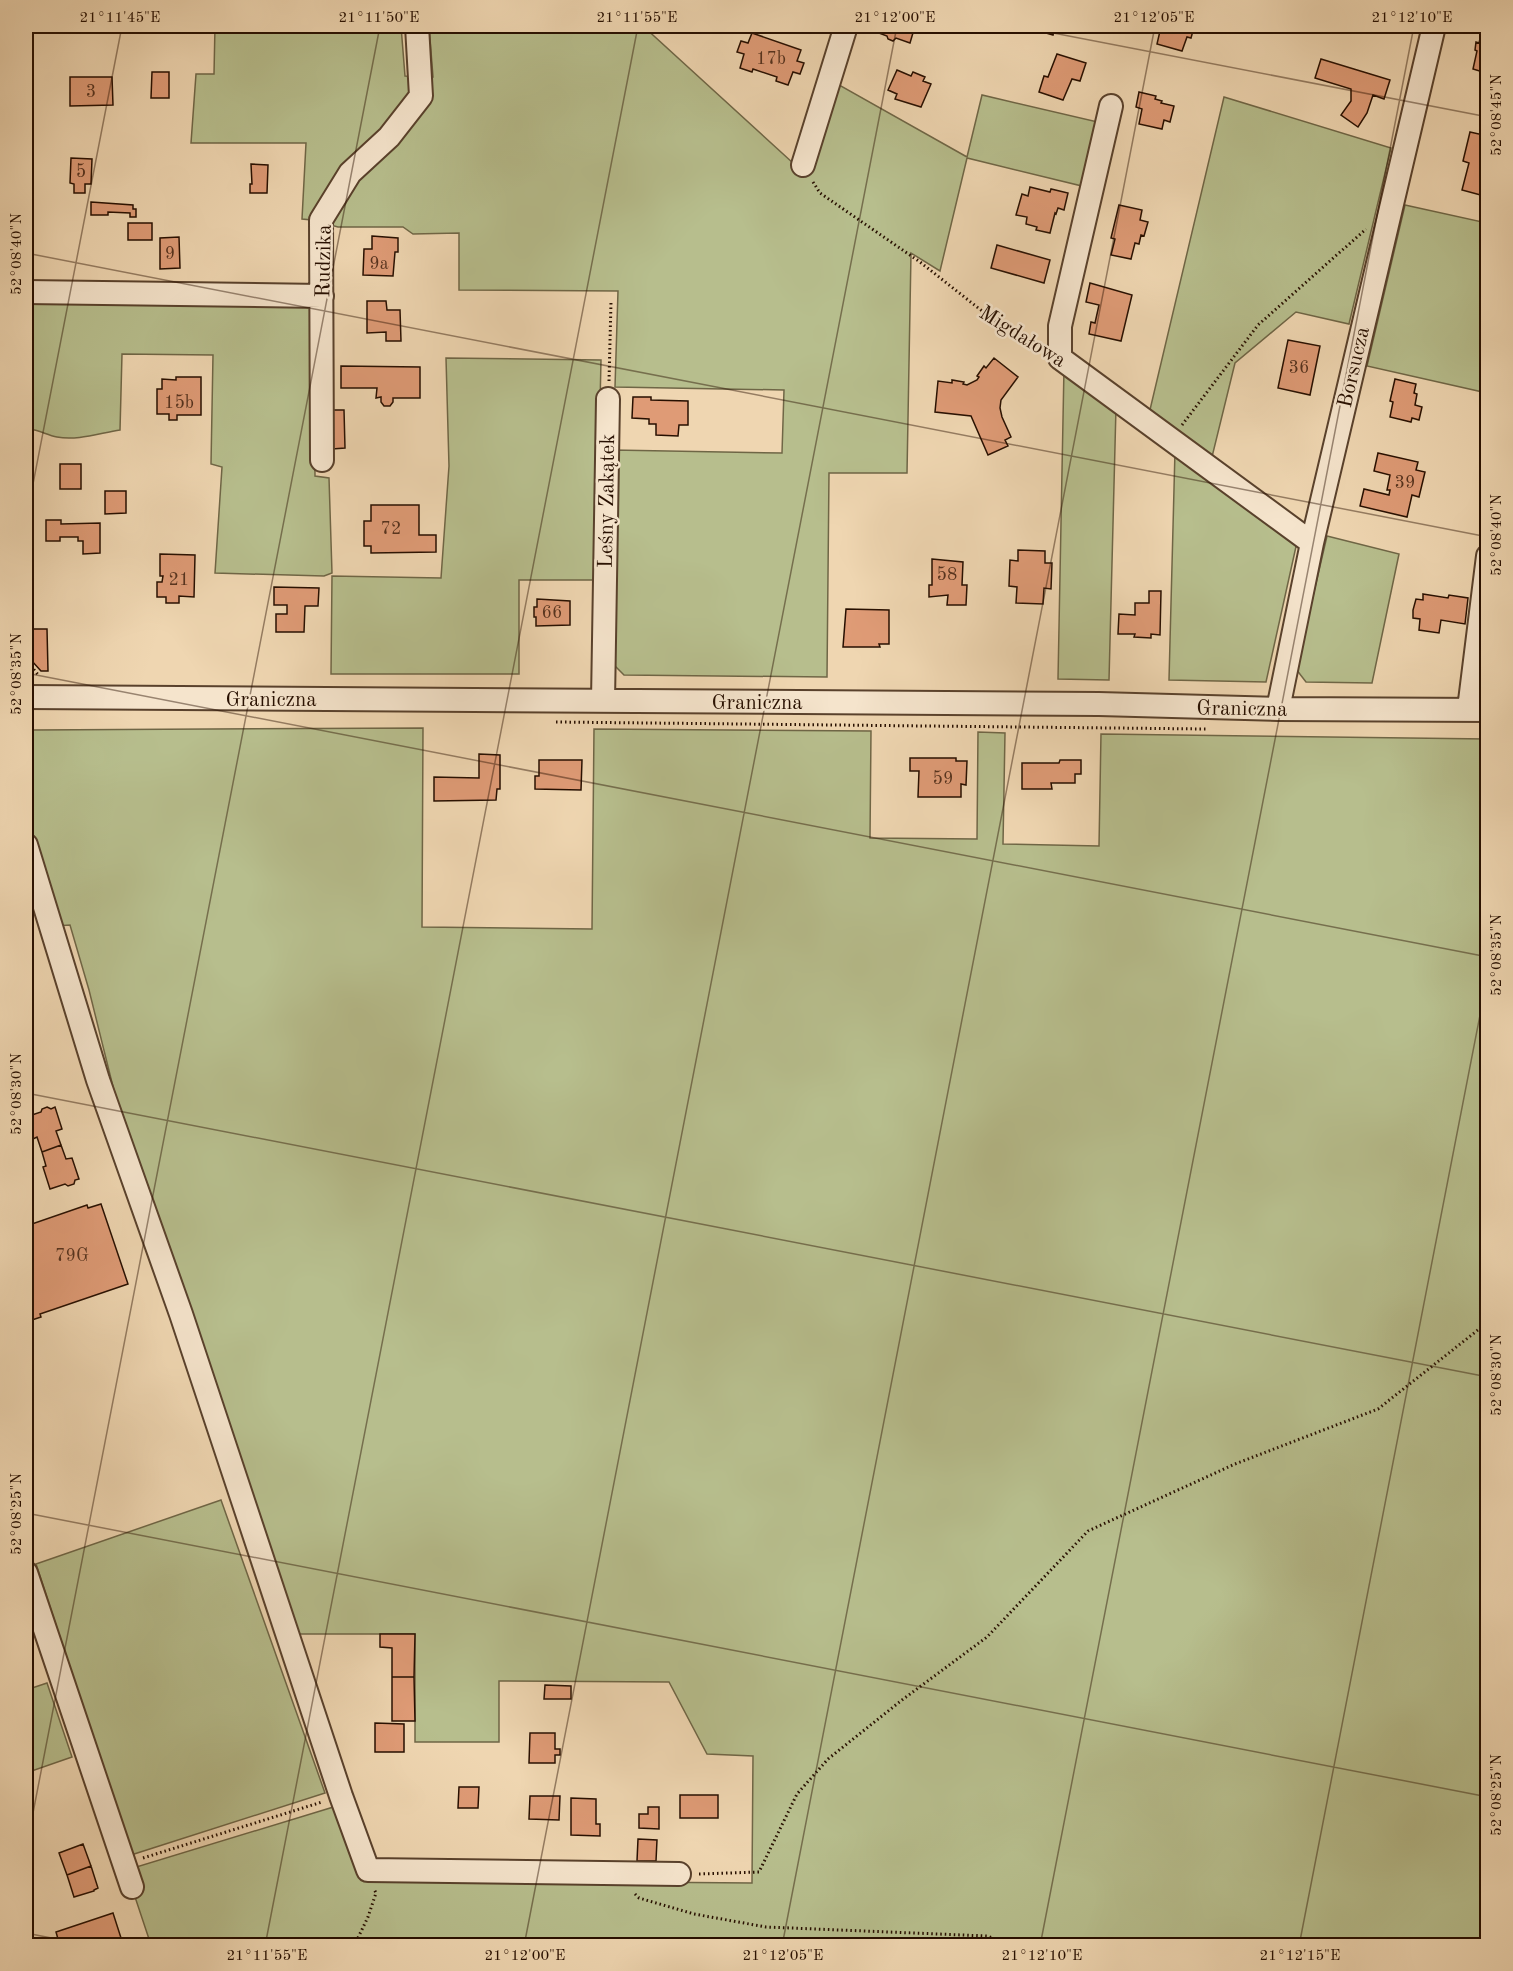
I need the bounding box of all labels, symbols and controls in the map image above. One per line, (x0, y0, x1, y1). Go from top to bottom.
text: 21°11'45"E (80, 11, 160, 26)
text: 21°11'50"E (339, 11, 419, 26)
text: 21°11'55"E (597, 11, 677, 26)
text: 21°12'00"E (855, 11, 935, 26)
text: 21°12'05"E (1114, 11, 1194, 26)
text: 21°12'10"E (1372, 11, 1452, 26)
house number: 17b (756, 50, 786, 68)
text: 52°08'45"N (1490, 74, 1505, 156)
house number: 3 (86, 83, 96, 101)
house number: 5 (76, 163, 86, 181)
text: 52°08'40"N (10, 213, 25, 295)
street label: Rudzika (313, 224, 336, 298)
house number: 9 (165, 245, 175, 263)
house number: 9a (369, 255, 389, 273)
street label: Migdałowa (975, 302, 1069, 372)
street label: Borsucza (1335, 325, 1374, 410)
house number: 36 (1289, 359, 1309, 377)
house number: 15b (164, 394, 194, 412)
street label: Leśny Zakątek (596, 434, 619, 568)
house number: 39 (1395, 474, 1415, 492)
text: 52°08'40"N (1490, 494, 1505, 576)
house number: 72 (381, 520, 401, 538)
house number: 58 (937, 566, 957, 584)
house number: 21 (169, 571, 189, 589)
house number: 66 (542, 604, 562, 622)
text: 52°08'35"N (10, 633, 25, 715)
street label: Graniczna (225, 690, 317, 711)
street label: Graniczna (711, 693, 803, 714)
street label: Graniczna (1196, 698, 1288, 721)
house number: 59 (933, 770, 953, 788)
text: 52°08'35"N (1490, 914, 1505, 996)
text: 52°08'30"N (10, 1053, 25, 1135)
house number: 79G (55, 1247, 89, 1265)
text: 52°08'30"N (1490, 1334, 1505, 1416)
text: 52°08'25"N (10, 1473, 25, 1555)
text: 52°08'25"N (1490, 1754, 1505, 1836)
text: 21°11'55"E (227, 1949, 307, 1964)
text: 21°12'00"E (485, 1949, 565, 1964)
text: 21°12'05"E (743, 1949, 823, 1964)
text: 21°12'10"E (1002, 1949, 1082, 1964)
text: 21°12'15"E (1260, 1949, 1340, 1964)

